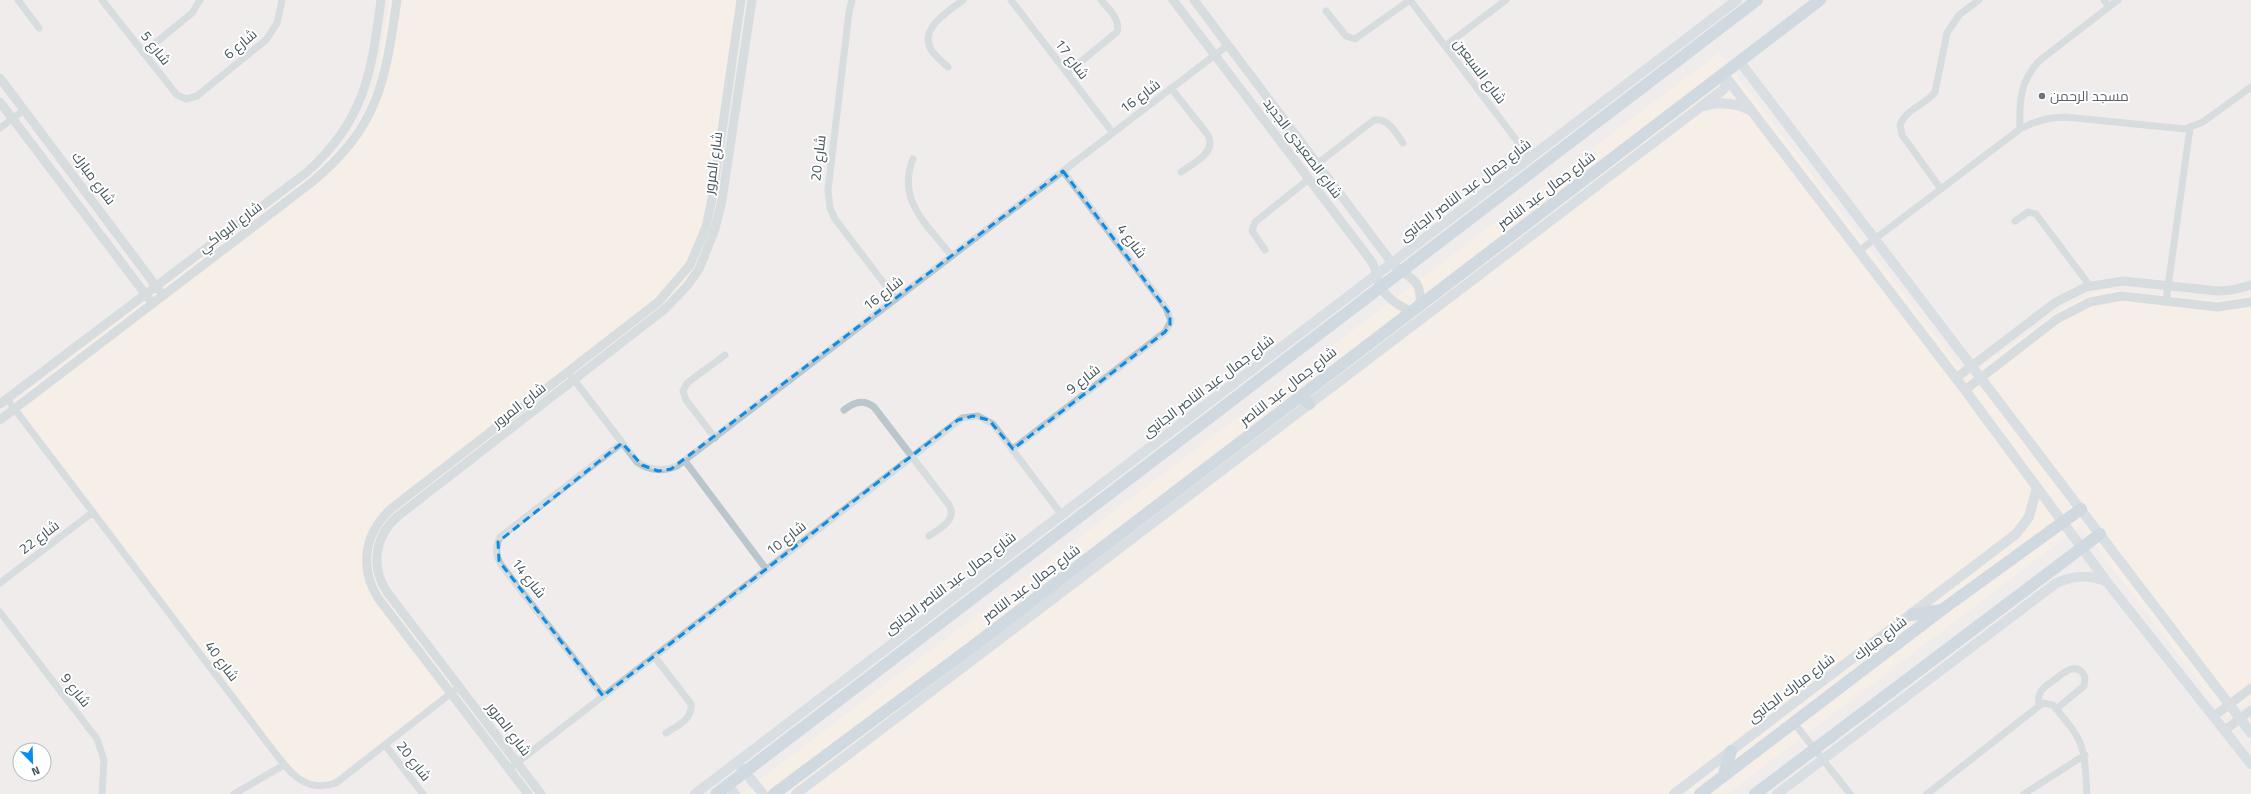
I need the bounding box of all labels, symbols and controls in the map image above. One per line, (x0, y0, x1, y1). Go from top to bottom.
street label: شارع 6 (218, 23, 261, 64)
street label: شارع 5 (136, 26, 176, 69)
street label: شارع 17 (1050, 34, 1095, 83)
street label: شارع السبعين (1449, 34, 1512, 108)
street label: شارع 16 (1115, 73, 1164, 118)
place label: مسجد الرحمن (2050, 85, 2129, 106)
marker: مسجد الرحمن (2037, 91, 2047, 101)
street label: شارع الصعيدى الجديد (1259, 93, 1348, 202)
street label: شارع المرور (698, 130, 727, 196)
street label: شارع جمال عبد الناصر الجانبى (1394, 133, 1535, 246)
street label: شارع 20 (804, 134, 831, 182)
street label: شارع جمال عبد الناصر (1491, 146, 1599, 234)
street label: شارع مبارك (67, 147, 121, 209)
street label: شارع البواكي (193, 196, 267, 259)
street label: شارع 4 (1113, 219, 1152, 262)
street label: شارع 16 (858, 270, 907, 315)
street label: شارع جمال عبد الناصر الجانبى (1137, 329, 1278, 442)
street label: شارع جمال عبد الناصر (1234, 341, 1341, 431)
street label: شارع 9 (1061, 359, 1104, 399)
street label: شارع المرور (487, 377, 550, 433)
street label: شارع 22 (14, 514, 63, 559)
street label: شارع 10 (761, 515, 810, 560)
street label: شارع جمال عبد الناصر الجانبى (879, 526, 1020, 639)
street label: شارع جمال عبد الناصر (976, 539, 1084, 627)
street label: شارع 14 (507, 553, 552, 602)
street label: شارع مبارك (1849, 611, 1911, 665)
street label: شارع 40 (200, 636, 245, 685)
street label: شارع مبارك الجانبى (1743, 648, 1839, 727)
street label: شارع 9 (56, 668, 96, 711)
street label: شارع المرور (482, 697, 537, 760)
street label: شارع 20 (392, 736, 437, 785)
north arrow (12, 742, 52, 782)
text: N (29, 762, 43, 780)

